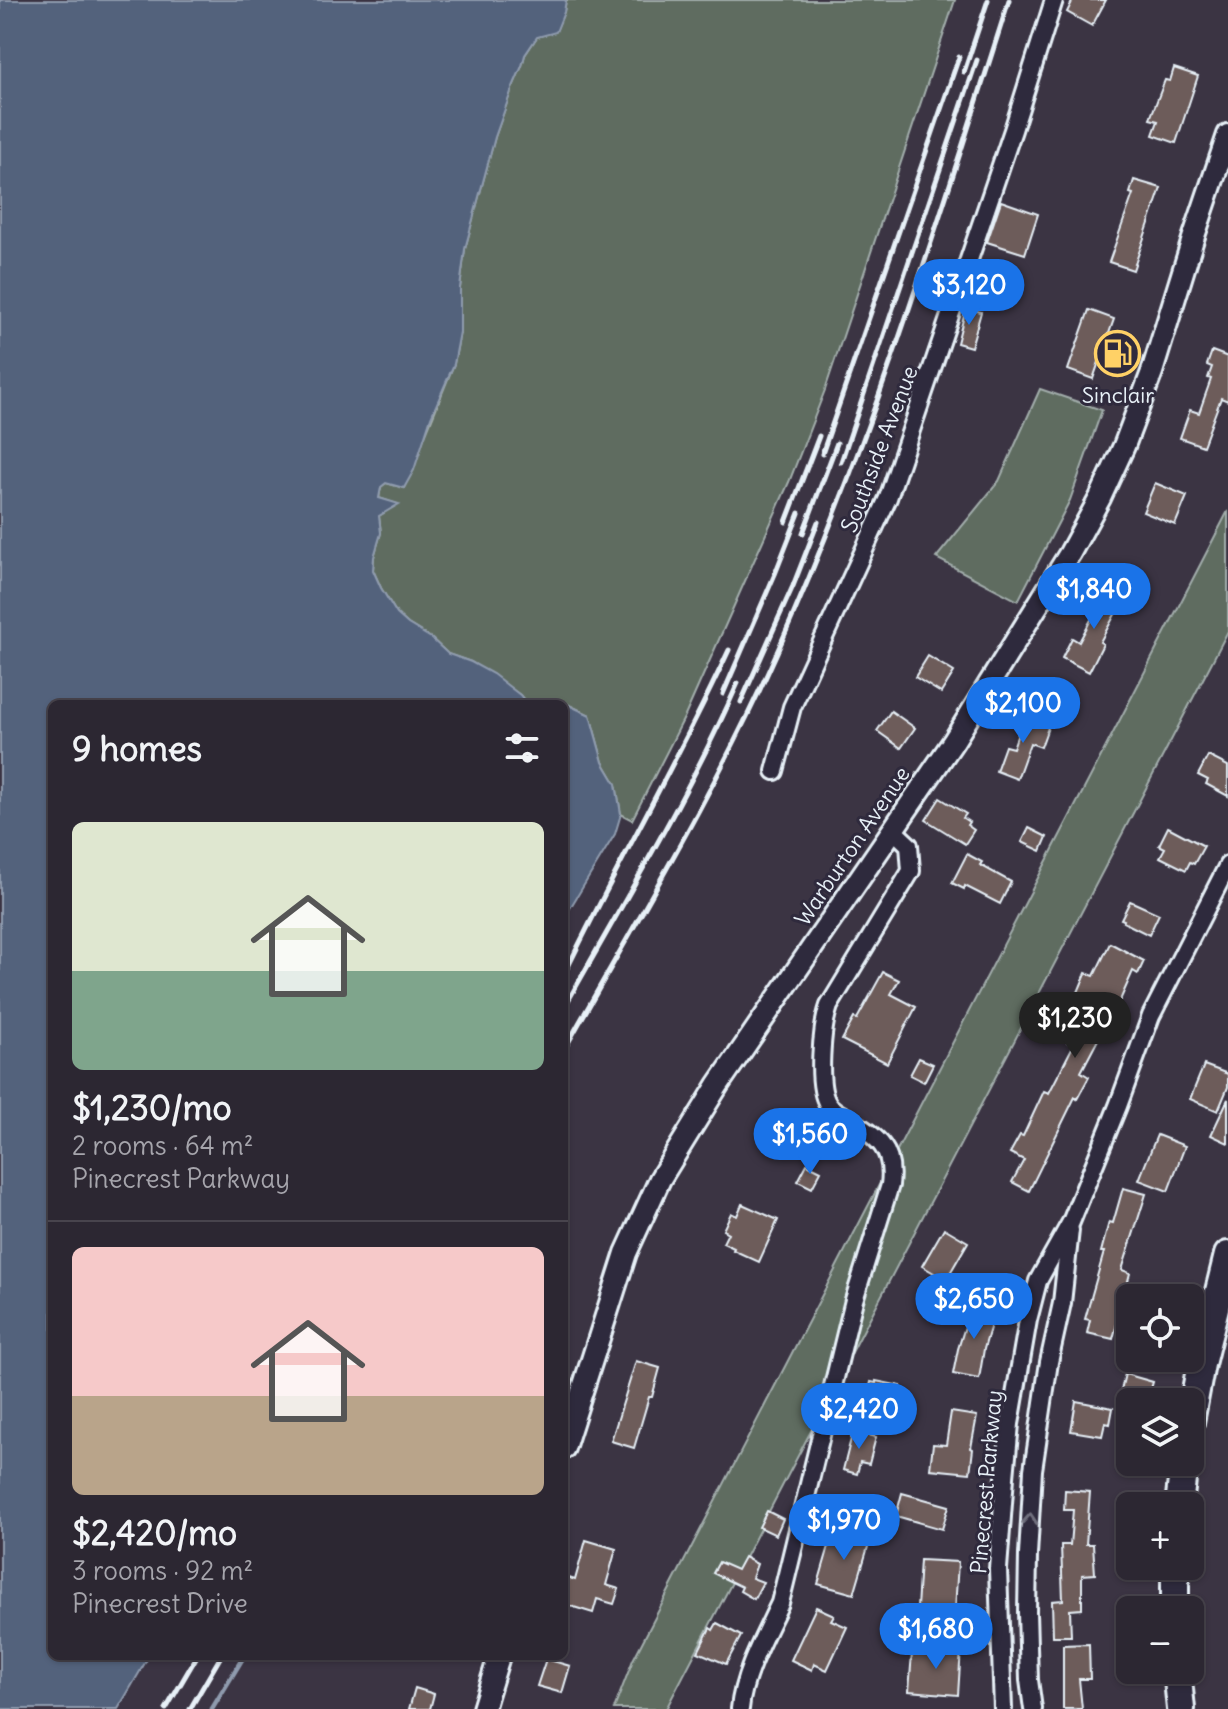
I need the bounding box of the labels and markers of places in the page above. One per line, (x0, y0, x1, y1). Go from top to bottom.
pin: $3,120 (904, 259, 1034, 327)
fuel station icon: Sinclair (1094, 330, 1142, 378)
place label: Sinclair (1082, 381, 1154, 409)
pin: $1,840 (1029, 563, 1159, 631)
pin: $2,100 (958, 677, 1088, 745)
pin: $1,230 (1010, 992, 1140, 1060)
pin: $1,560 (745, 1108, 875, 1176)
pin: $2,650 (909, 1273, 1039, 1341)
pin: $2,420 (794, 1383, 924, 1451)
pin: $1,970 (779, 1494, 909, 1562)
pin: $1,680 (871, 1603, 1001, 1671)

